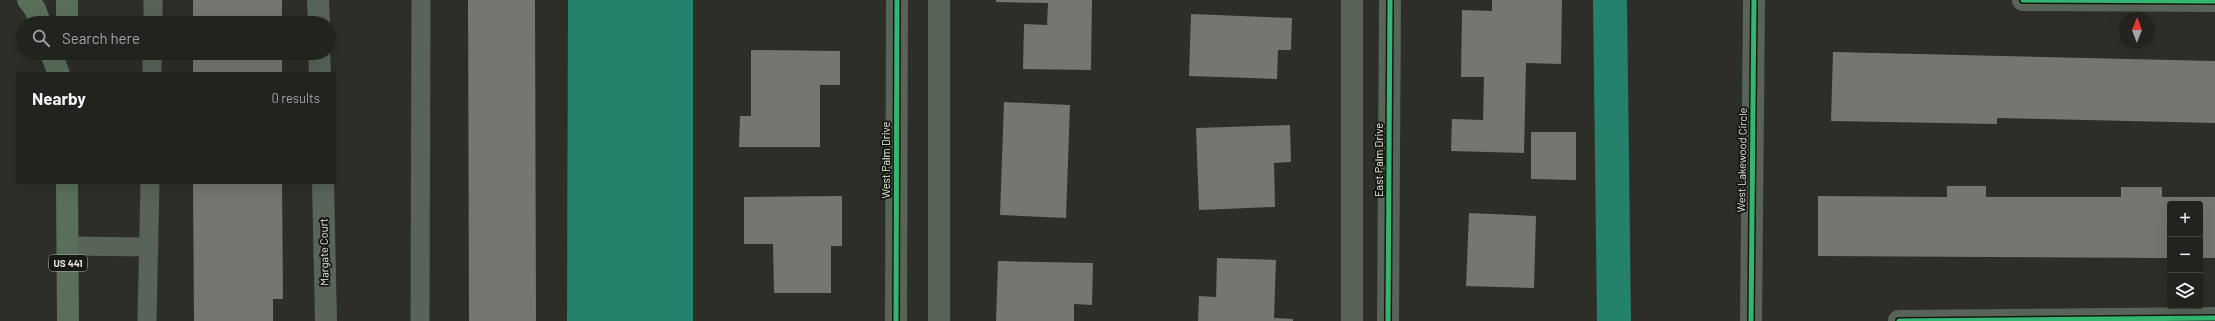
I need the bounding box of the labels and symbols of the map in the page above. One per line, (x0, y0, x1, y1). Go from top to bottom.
north arrow (2119, 12, 2155, 48)
street label: West Lakewood Circle (1734, 107, 1749, 212)
street label: West Palm Drive (879, 121, 892, 198)
street label: East Palm Drive (1372, 123, 1385, 197)
street label: Margate Court (316, 218, 331, 286)
road number: US 441 (49, 255, 87, 271)

